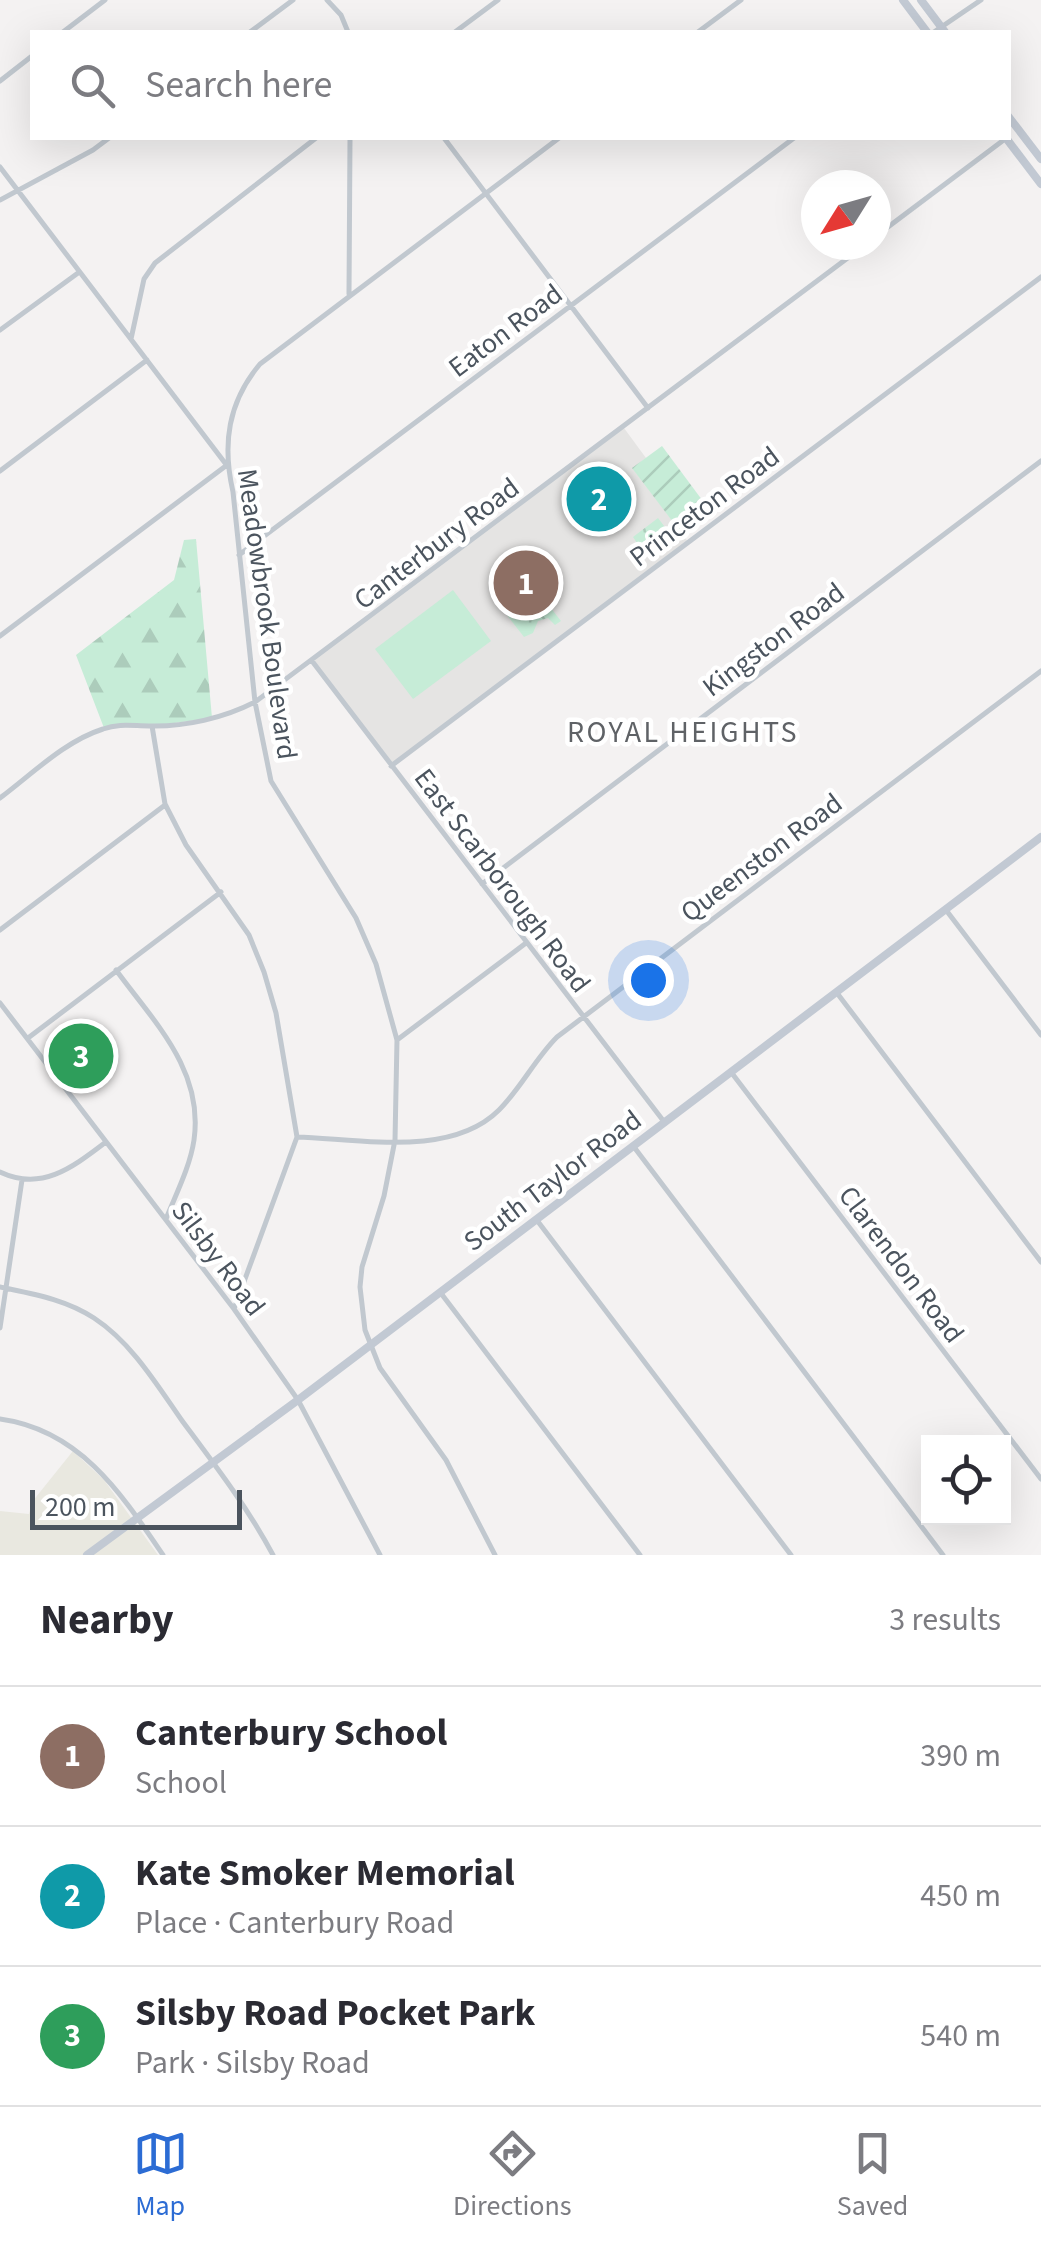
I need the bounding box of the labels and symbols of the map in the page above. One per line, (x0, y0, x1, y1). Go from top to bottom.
north arrow (801, 170, 891, 260)
street label: Eaton Road (440, 275, 571, 387)
street label: Princeton Road (621, 437, 788, 577)
pin: 2 (566, 462, 632, 536)
street label: Meadowbrook Boulevard (227, 466, 307, 762)
street label: Canterbury Road (345, 468, 528, 619)
pin: 1 (494, 546, 558, 620)
street label: Kingston Road (694, 573, 853, 707)
district label: ROYAL HEIGHTS (567, 711, 799, 754)
street label: East Scarborough Road (404, 760, 600, 1001)
street label: Queenston Road (672, 784, 851, 932)
your location (623, 955, 674, 1006)
pin: 3 (48, 1018, 114, 1094)
street label: South Taylor Road (455, 1101, 650, 1261)
street label: Clarendon Road (829, 1178, 974, 1352)
street label: Silsby Road (162, 1193, 275, 1324)
scale bar (30, 1485, 242, 1530)

